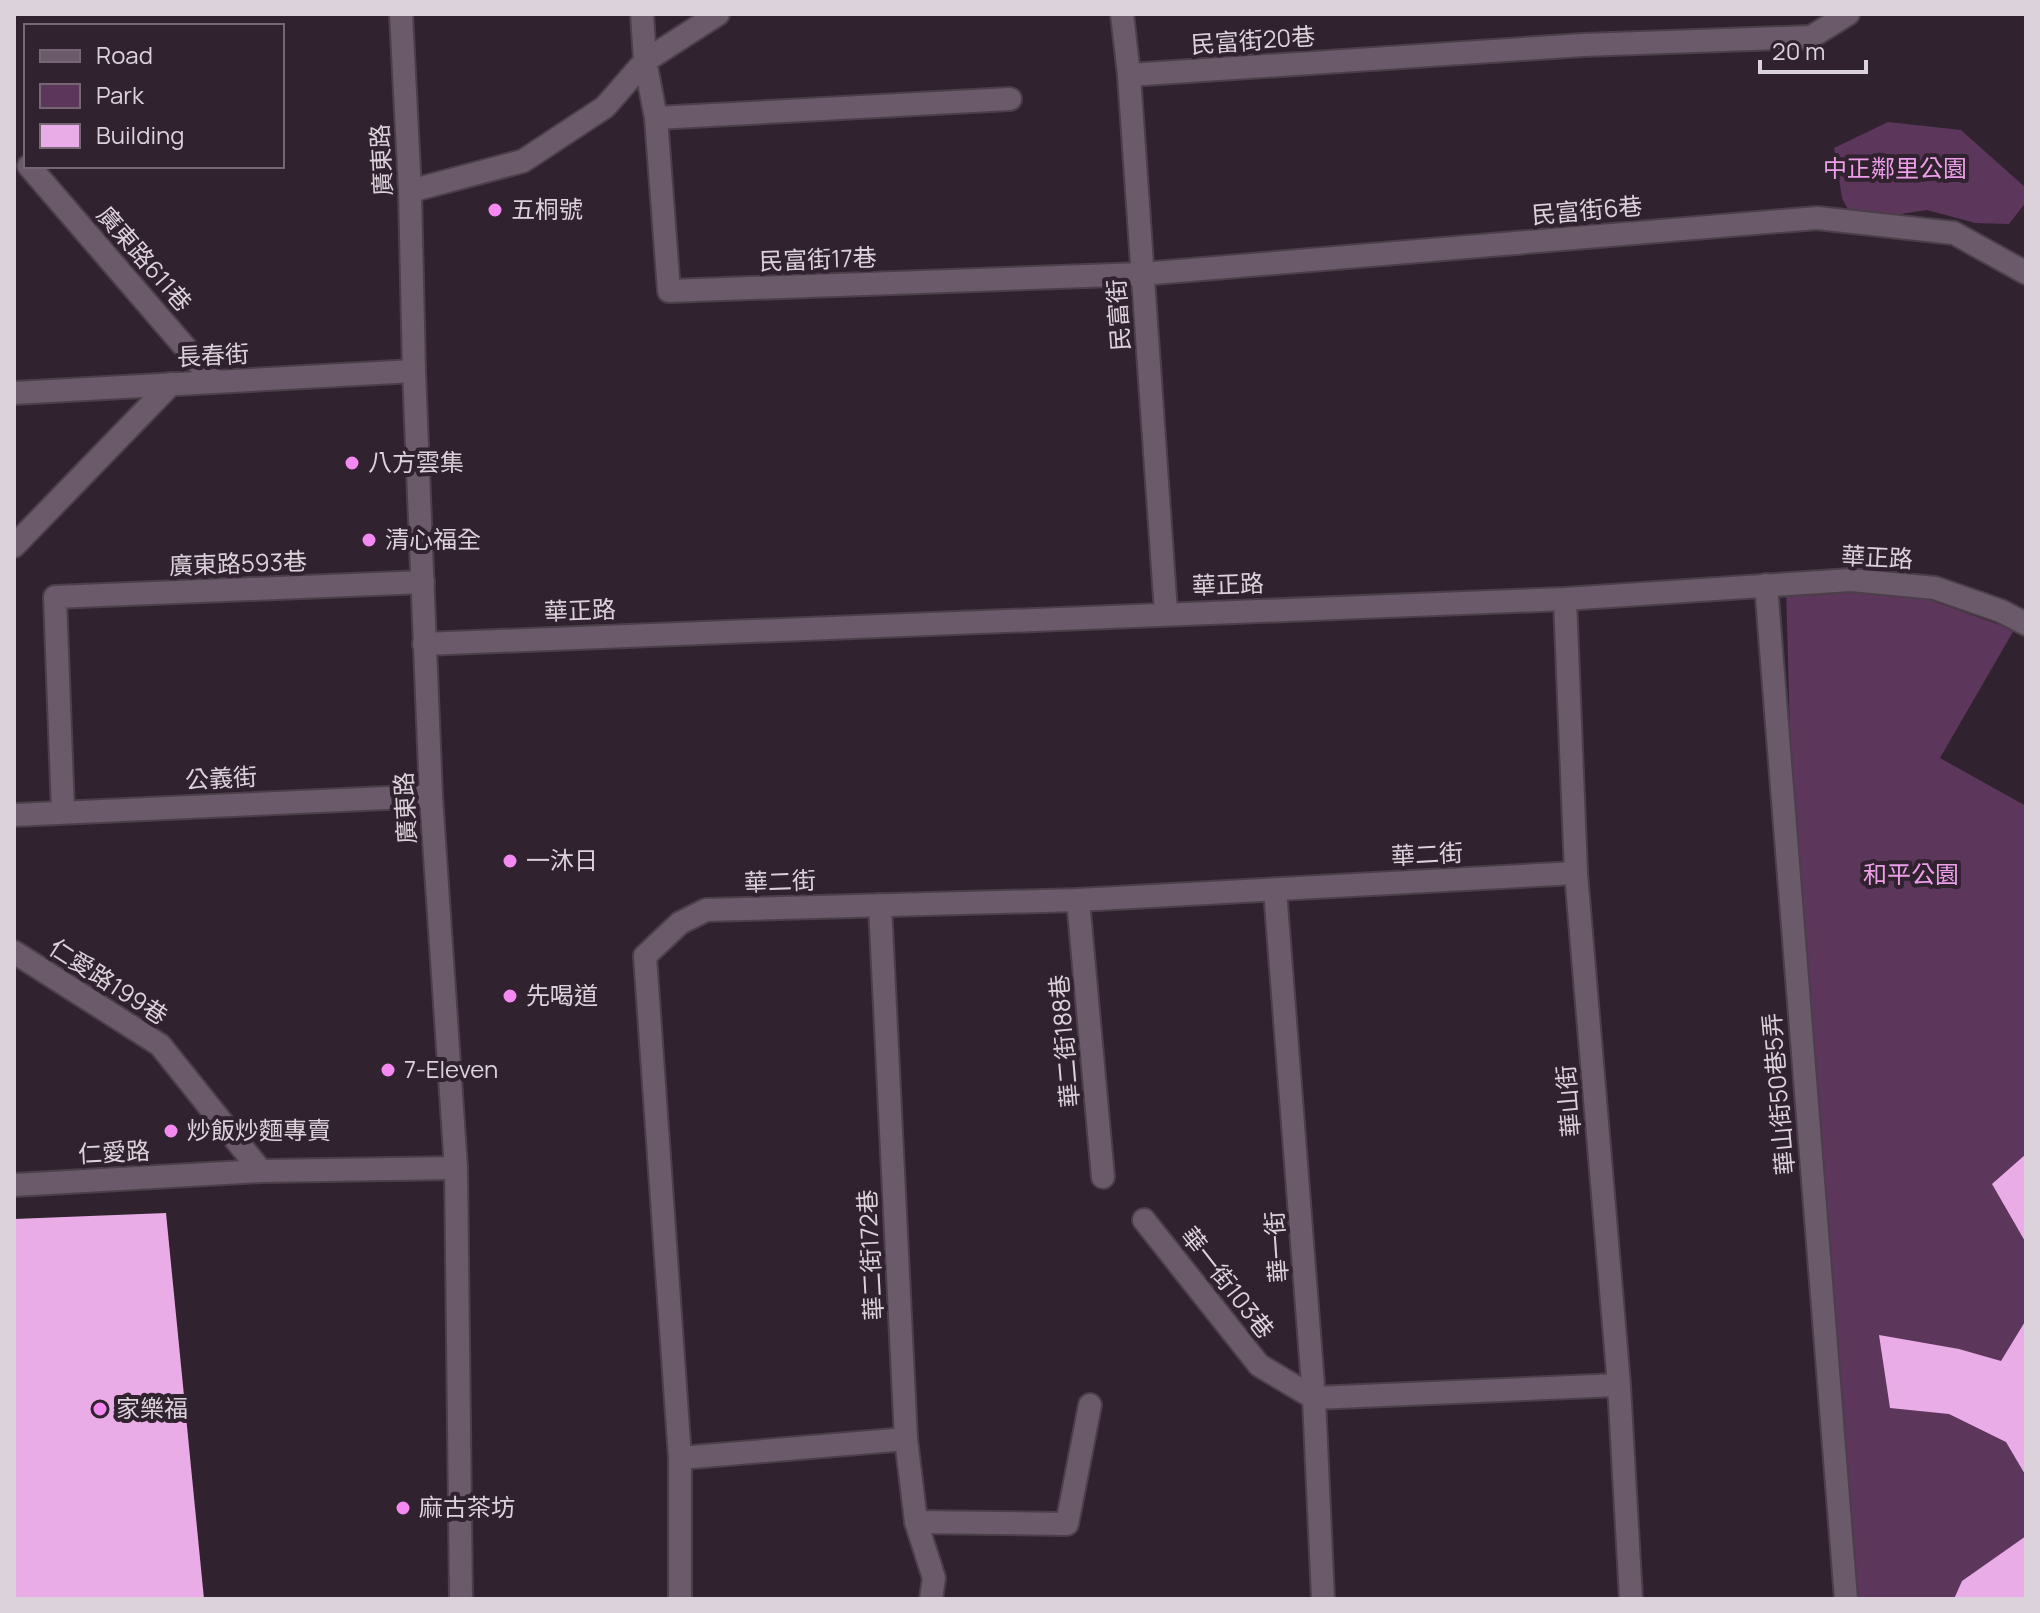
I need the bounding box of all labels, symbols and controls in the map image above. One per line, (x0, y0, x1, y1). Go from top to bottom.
street label: 民富街20巷 (1190, 19, 1316, 60)
legend (24, 24, 284, 168)
scale bar (1760, 24, 1866, 74)
text: 20 m (1772, 34, 1825, 67)
text: Road (96, 38, 153, 71)
text: Park (96, 78, 145, 111)
text: Building (96, 118, 184, 151)
street label: 廣東路 (362, 123, 399, 197)
park label: 中正鄰里公園 (1823, 151, 1967, 184)
street label: 民富街6巷 (1530, 188, 1644, 231)
place label: 五桐號 (511, 192, 583, 225)
street label: 廣東路611巷 (90, 198, 200, 318)
marker: 五桐號 (486, 201, 504, 219)
street label: 民富街17巷 (759, 240, 877, 277)
street label: 民富街 (1099, 278, 1136, 352)
street label: 長春街 (176, 336, 250, 373)
place label: 八方雲集 (368, 445, 464, 478)
marker: 八方雲集 (343, 454, 361, 472)
place label: 清心福全 (385, 522, 481, 555)
marker: 清心福全 (360, 531, 378, 549)
street label: 華正路 (1840, 538, 1914, 575)
street label: 廣東路593巷 (168, 544, 307, 581)
street label: 華正路 (1191, 566, 1265, 601)
street label: 華正路 (543, 592, 617, 627)
street label: 公義街 (184, 759, 258, 796)
street label: 廣東路 (386, 771, 423, 845)
street label: 華二街 (1390, 835, 1464, 872)
place label: 一沐日 (526, 843, 598, 876)
marker: 一沐日 (501, 852, 519, 870)
park label: 和平公園 (1863, 857, 1959, 890)
street label: 華二街 (743, 863, 817, 898)
street label: 仁愛路199巷 (43, 930, 174, 1031)
street label: 華二街188巷 (1041, 973, 1086, 1109)
place label: 先喝道 (526, 978, 598, 1011)
marker: 先喝道 (501, 987, 519, 1005)
street label: 華山街50巷5弄 (1754, 1012, 1801, 1176)
place label: 7-Eleven (404, 1052, 498, 1085)
marker: 7-Eleven (379, 1061, 397, 1079)
street label: 華山街 (1548, 1064, 1587, 1138)
place label: 炒飯炒麵專賣 (187, 1113, 331, 1146)
marker: 炒飯炒麵專賣 (162, 1122, 180, 1140)
street label: 仁愛路 (77, 1133, 151, 1170)
street label: 華二街172巷 (850, 1189, 889, 1321)
street label: 華一街 (1257, 1210, 1294, 1284)
street label: 華一街103巷 (1174, 1219, 1282, 1345)
place label: 家樂福 (116, 1391, 188, 1424)
marker: 家樂福 (91, 1400, 109, 1418)
place label: 麻古茶坊 (419, 1490, 515, 1523)
marker: 麻古茶坊 (394, 1499, 412, 1517)

